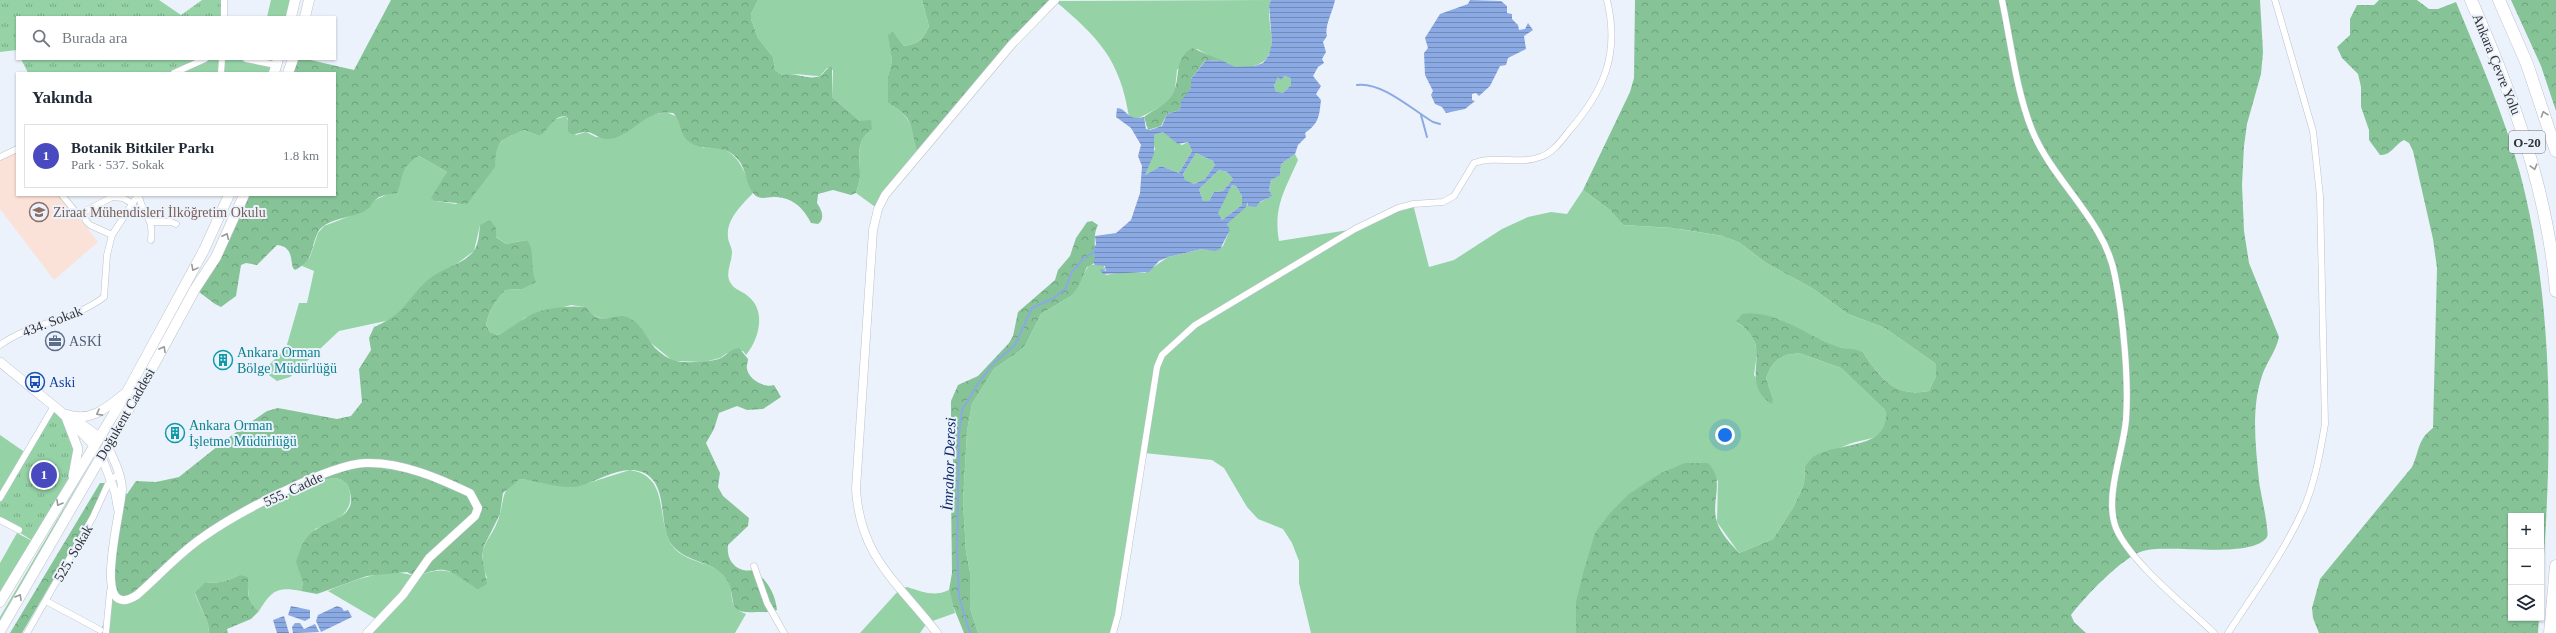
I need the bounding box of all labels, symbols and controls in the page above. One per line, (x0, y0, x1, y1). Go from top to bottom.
street label: Ankara Çevre Yolu (2469, 11, 2524, 117)
search box (16, 16, 336, 60)
icon: search (30, 27, 52, 49)
text: Burada ara (62, 30, 127, 46)
text: Yakında (32, 88, 92, 107)
one-way arrow (2541, 111, 2549, 118)
road number: O-20 (2509, 131, 2545, 153)
text: Botanik Bitkiler Parkı (71, 140, 214, 156)
text: 1 (43, 148, 49, 163)
text: 1.8 km (283, 148, 319, 163)
text: Park · 537. Sokak (71, 157, 164, 172)
one-way arrow (2529, 164, 2538, 171)
school or university icon: Ziraat Mühendisleri İlköğretim Okulu (28, 201, 50, 223)
place label: Ziraat Mühendisleri İlköğretim Okulu (53, 205, 266, 220)
one-way arrow (221, 232, 229, 240)
one-way arrow (191, 264, 199, 271)
street label: 434. Sokak (20, 303, 84, 340)
office icon: ASKİ (44, 330, 66, 352)
place label: ASKİ (69, 334, 102, 349)
place label: Ankara Orman Bölge Müdürlüğü (237, 345, 337, 376)
one-way arrow (158, 346, 165, 353)
building icon: Ankara Orman Bölge Müdürlüğü (212, 349, 234, 371)
street label: Doğukent Caddesi (93, 365, 158, 463)
bus stop icon: Aski (24, 371, 46, 393)
place label: Aski (49, 375, 76, 390)
one-way arrow (95, 408, 103, 415)
water label: İmrahor Deresi (939, 417, 959, 512)
place label: Ankara Orman İşletme Müdürlüğü (189, 418, 297, 449)
building icon: Ankara Orman İşletme Müdürlüğü (164, 422, 186, 444)
your location (1715, 425, 1735, 445)
pin: 1 (31, 460, 57, 490)
street label: 555. Cadde (261, 469, 325, 510)
one-way arrow (57, 498, 64, 506)
map controls (2508, 513, 2544, 621)
button: + (2508, 513, 2544, 549)
street label: 525. Sokak (51, 522, 96, 584)
button: − (2508, 549, 2544, 585)
button: layers (2508, 585, 2544, 621)
one-way arrow (15, 594, 22, 601)

